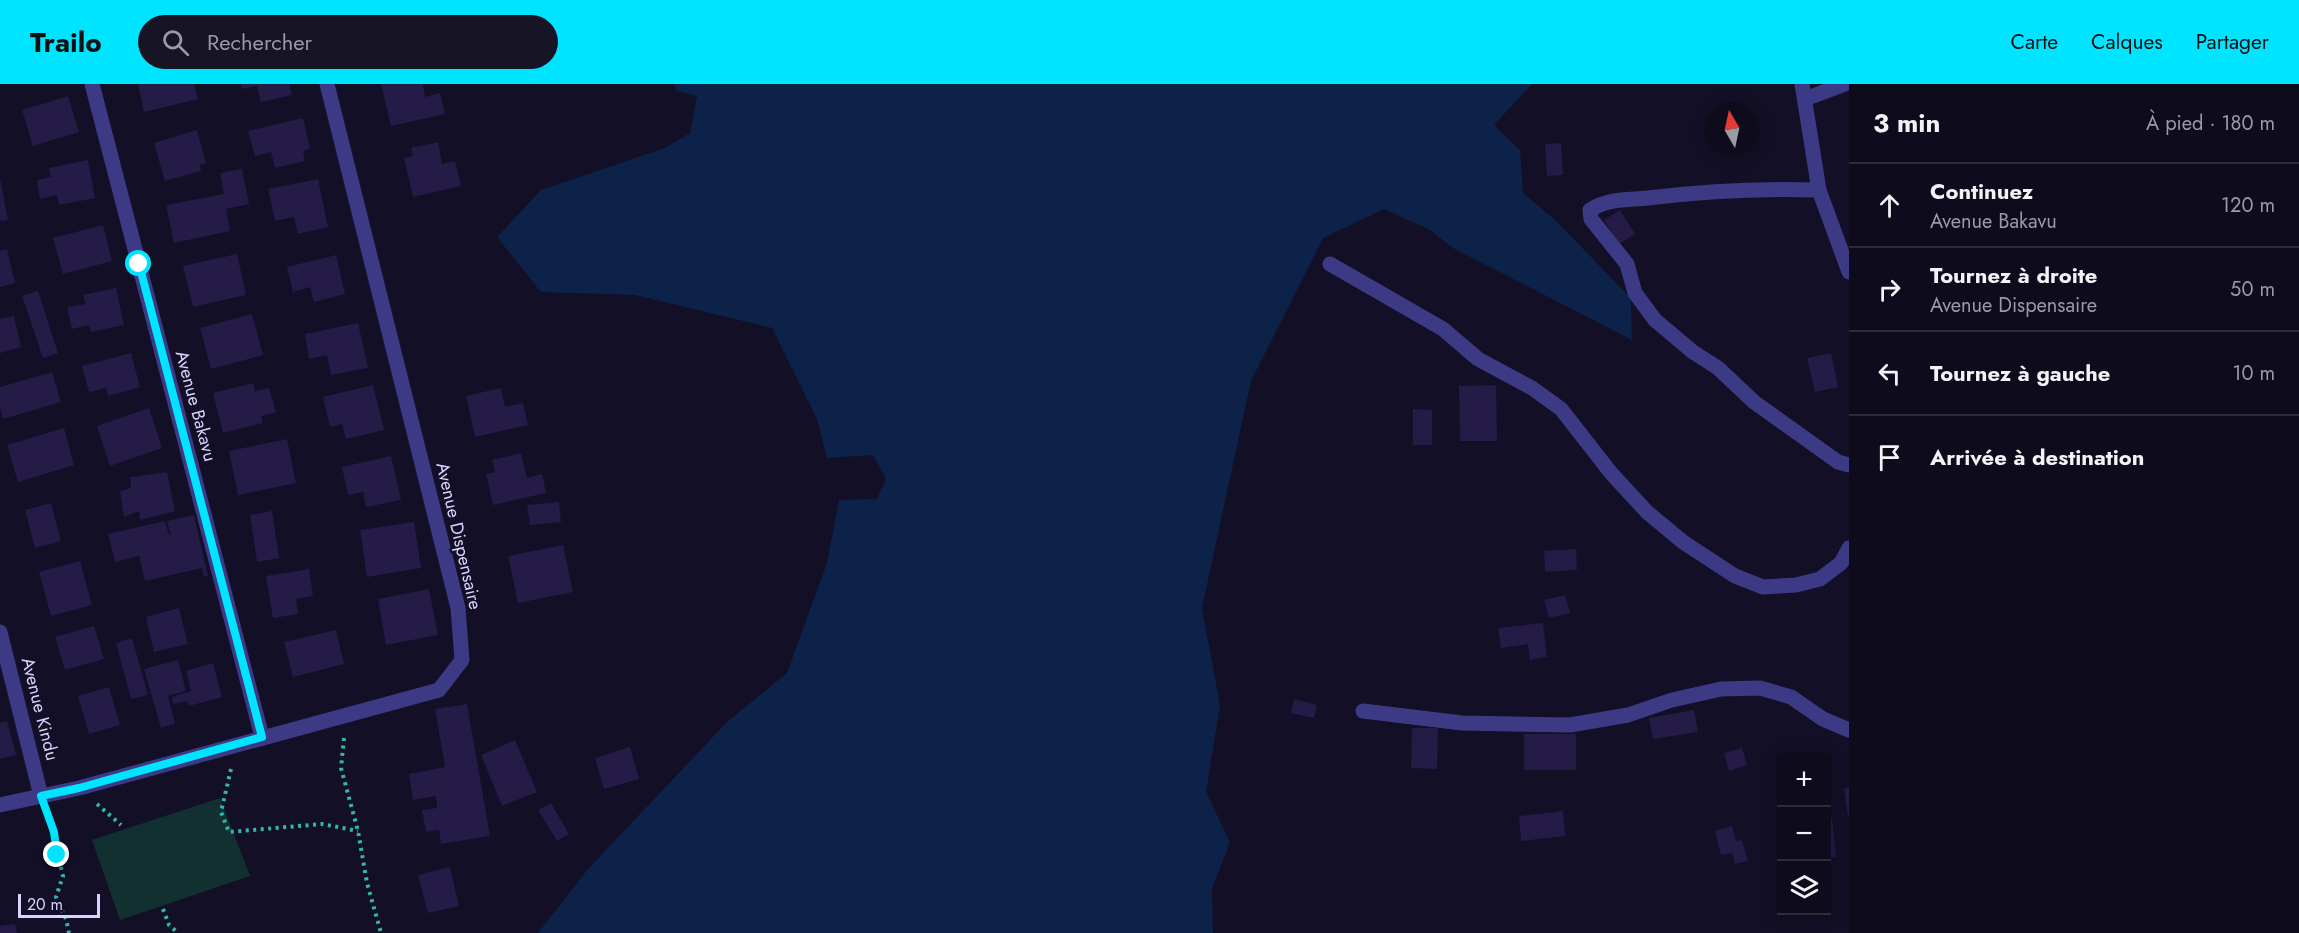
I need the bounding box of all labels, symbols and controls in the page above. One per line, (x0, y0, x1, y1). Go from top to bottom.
search box (138, 15, 558, 69)
text: Trailo (30, 22, 102, 63)
icon: search (159, 26, 192, 59)
text: Rechercher (207, 26, 312, 58)
text: Carte (2011, 27, 2058, 57)
text: Calques (2091, 27, 2163, 57)
text: Partager (2196, 27, 2269, 57)
north arrow (1705, 102, 1759, 156)
text: 3 min (1873, 104, 1940, 142)
text: À pied · 180 m (2146, 109, 2275, 138)
text: Continuez (1930, 175, 2033, 207)
icon: ahead (1873, 189, 1906, 222)
text: 120 m (2221, 191, 2275, 220)
text: Avenue Bakavu (1930, 207, 2057, 236)
route start (125, 250, 151, 276)
text: Tournez à droite (1930, 259, 2097, 291)
icon: right (1873, 273, 1906, 306)
text: 50 m (2230, 275, 2275, 304)
text: Avenue Dispensaire (1930, 291, 2097, 320)
street label: Avenue Bakavu (169, 348, 223, 464)
icon: left (1873, 357, 1906, 390)
text: Tournez à gauche (1930, 357, 2110, 389)
text: 10 m (2232, 359, 2275, 388)
icon: arrive (1873, 441, 1906, 474)
text: Arrivée à destination (1930, 441, 2144, 473)
street label: Avenue Dispensaire (429, 460, 489, 612)
street label: Avenue Kindu (15, 655, 65, 763)
map controls (1777, 753, 1831, 915)
button: + (1777, 753, 1831, 807)
button: − (1777, 807, 1831, 861)
route end (43, 841, 69, 867)
button: layers (1777, 861, 1831, 915)
scale bar (18, 891, 100, 918)
text: 20 m (27, 893, 63, 916)

